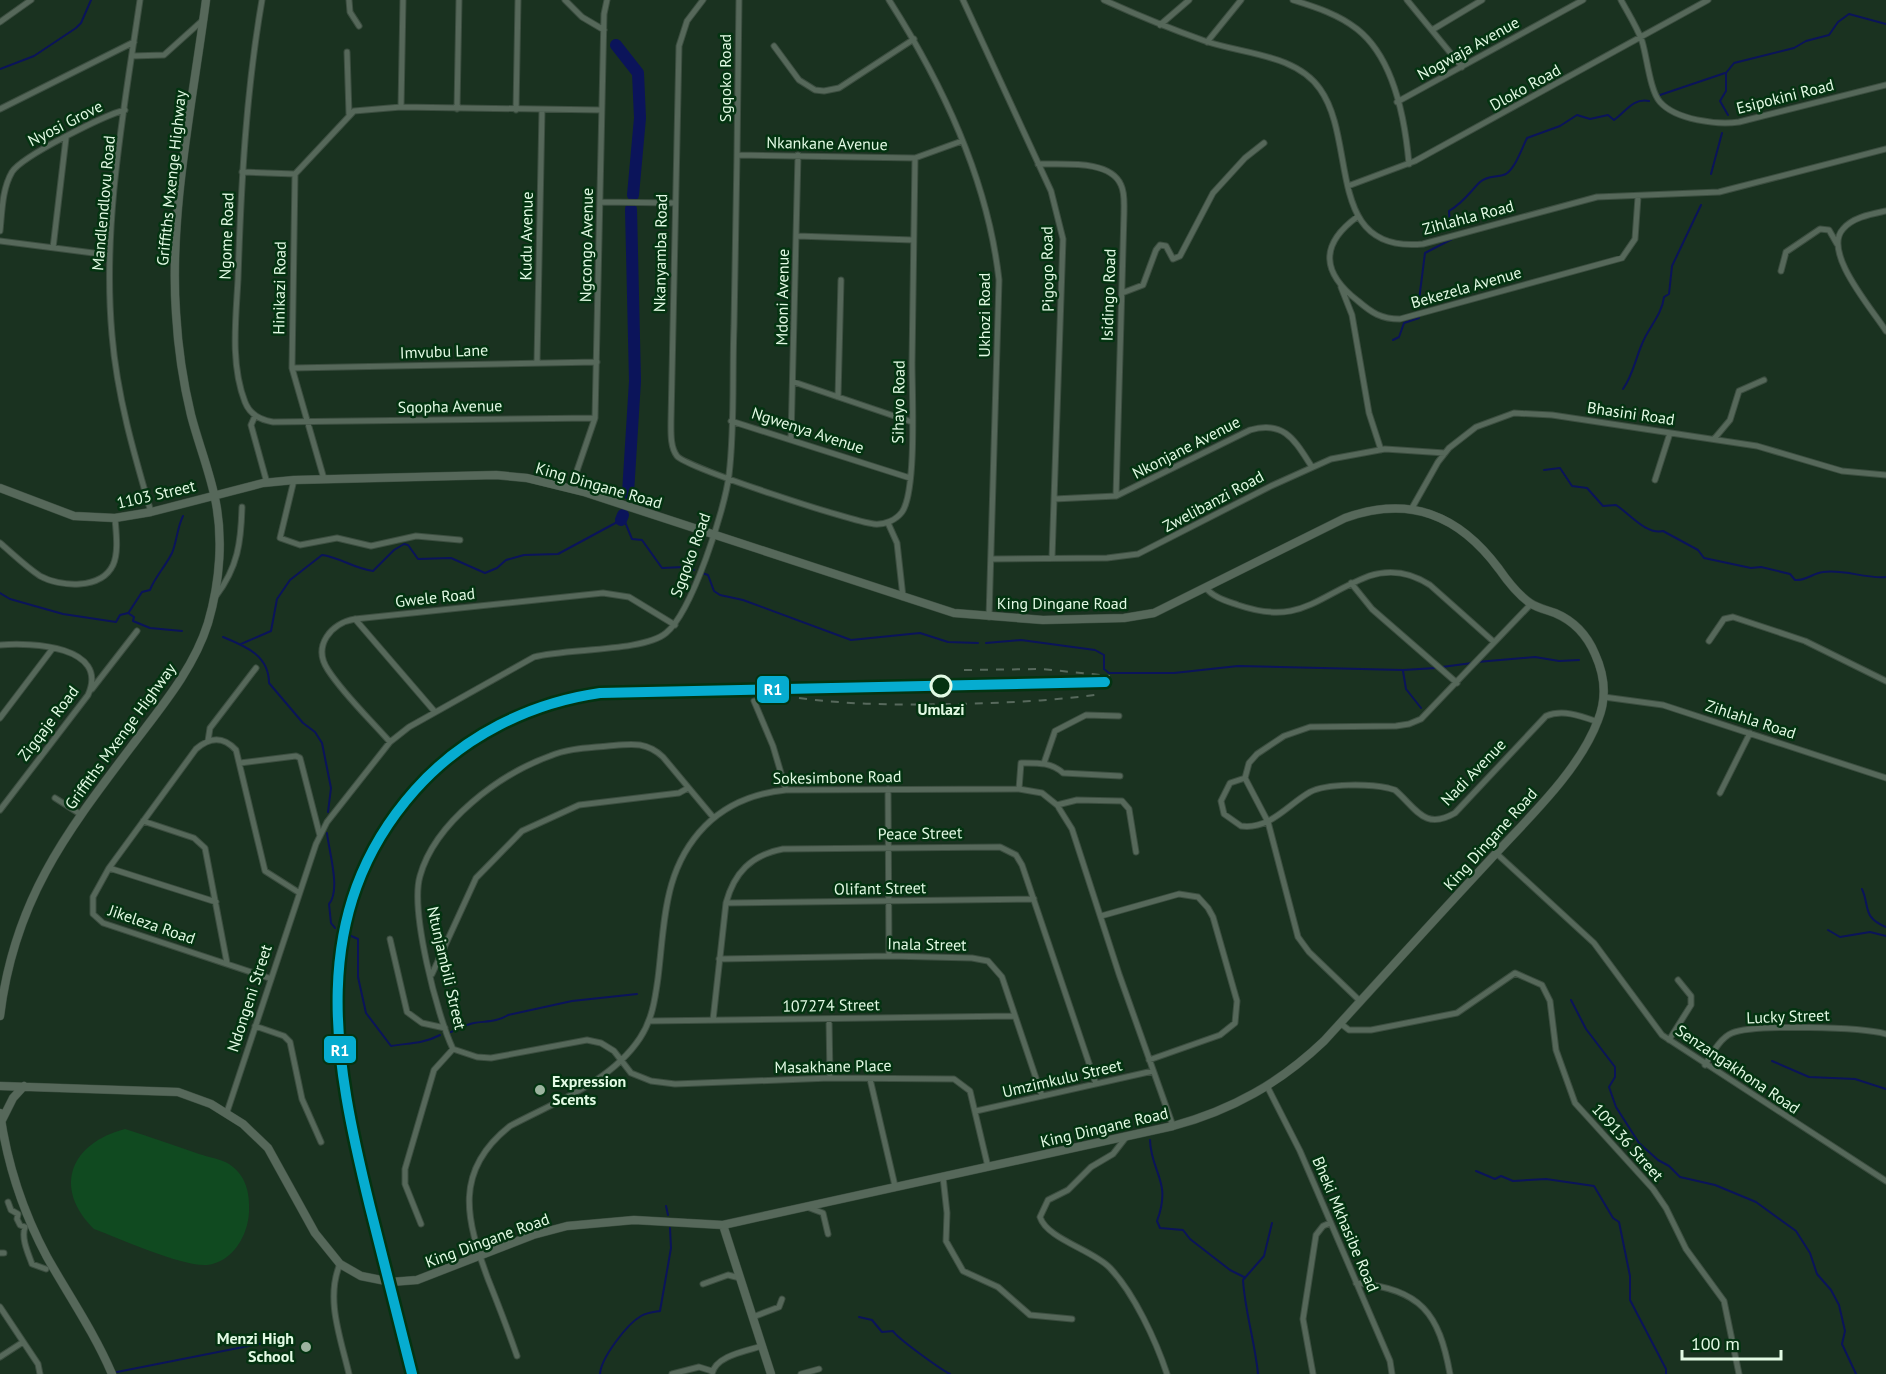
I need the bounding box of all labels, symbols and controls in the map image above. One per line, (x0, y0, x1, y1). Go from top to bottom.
street label: Nogwaja Avenue (1413, 12, 1523, 84)
street label: Sgqoko Road (715, 34, 735, 122)
street label: Dloko Road (1486, 59, 1564, 115)
street label: Esipokini Road (1734, 74, 1836, 118)
street label: Griffiths Mxenge Highway (152, 89, 190, 267)
street label: Nyosi Grove (24, 96, 106, 150)
street label: Nkankane Avenue (766, 132, 888, 154)
street label: Mandlendlovu Road (87, 135, 119, 271)
street label: Ngcongo Avenue (575, 188, 597, 302)
street label: Kudu Avenue (515, 191, 537, 281)
street label: Ngome Road (214, 192, 238, 280)
street label: Nkanyamba Road (649, 194, 671, 312)
street label: Zihlahla Road (1420, 195, 1516, 239)
street label: Pigogo Road (1036, 226, 1058, 312)
street label: Hinikazi Road (268, 241, 290, 335)
street label: Isidingo Road (1096, 248, 1120, 342)
street label: Mdoni Avenue (771, 249, 793, 345)
street label: Bekezela Avenue (1408, 262, 1524, 312)
street label: Ukhozi Road (974, 273, 994, 357)
street label: Imvubu Lane (400, 339, 488, 363)
street label: Sihayo Road (887, 360, 909, 444)
street label: Sqopha Avenue (397, 395, 503, 417)
street label: Bhasini Road (1586, 397, 1676, 429)
street label: Ngwenya Avenue (749, 402, 867, 458)
street label: Nkonjane Avenue (1129, 411, 1243, 483)
street label: King Dingane Road (533, 457, 665, 513)
street label: Zwelibanzi Road (1159, 466, 1267, 536)
street label: 1103 Street (115, 475, 198, 513)
street label: Sgqoko Road (665, 510, 715, 600)
street label: Gwele Road (394, 583, 476, 611)
street label: King Dingane Road (997, 593, 1127, 613)
street label: Griffiths Mxenge Highway (60, 658, 180, 813)
line badge: R1 (756, 675, 790, 704)
marker: Umlazi (930, 675, 952, 697)
text: R1 (764, 679, 782, 699)
street label: Zigqaje Road (13, 682, 83, 764)
street label: Zihlahla Road (1703, 695, 1799, 743)
place label: Umlazi (917, 699, 965, 719)
street label: Nadi Avenue (1436, 734, 1510, 810)
street label: Sokesimbone Road (772, 766, 902, 788)
street label: King Dingane Road (1439, 784, 1541, 894)
street label: Peace Street (878, 822, 963, 844)
street label: Olifant Street (834, 877, 927, 899)
street label: Jikeleza Road (105, 900, 198, 948)
street label: Ntunjambili Street (423, 904, 471, 1032)
street label: Inala Street (887, 933, 967, 955)
street label: Ndongeni Street (222, 941, 276, 1054)
street label: 107274 Street (782, 994, 880, 1016)
street label: Lucky Street (1746, 1005, 1831, 1027)
street label: Senzangakhona Road (1672, 1020, 1804, 1118)
line badge: R1 (323, 1035, 357, 1064)
text: R1 (331, 1040, 349, 1060)
street label: Umzimkulu Street (1000, 1054, 1125, 1102)
street label: Masakhane Place (774, 1055, 892, 1077)
place label: Expression Scents (552, 1071, 626, 1109)
marker: Expression Scents (533, 1083, 547, 1097)
street label: 109136 Street (1588, 1099, 1668, 1185)
street label: King Dingane Road (1038, 1103, 1170, 1151)
street label: Bheki Mkhasibe Road (1308, 1153, 1384, 1295)
street label: King Dingane Road (422, 1208, 552, 1272)
scale bar (1682, 1323, 1781, 1361)
place label: Menzi High School (217, 1328, 294, 1366)
text: 100 m (1691, 1332, 1740, 1355)
marker: Menzi High School (299, 1340, 313, 1354)

